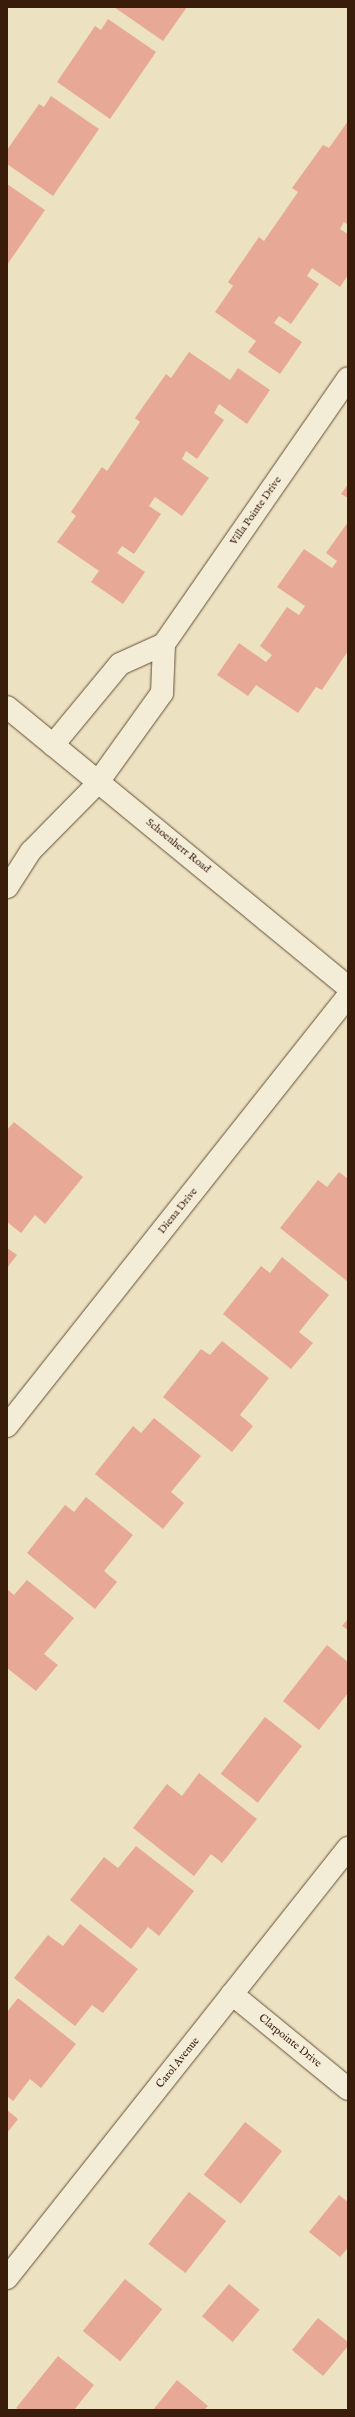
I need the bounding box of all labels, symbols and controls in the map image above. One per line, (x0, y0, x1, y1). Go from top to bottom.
street label: Villa Pointe Drive (227, 474, 285, 548)
street label: Schoenherr Road (143, 816, 213, 876)
street label: Diena Drive (155, 1185, 201, 1237)
street label: Clarpointe Drive (256, 2012, 324, 2070)
street label: Carol Avenue (153, 2035, 203, 2091)

